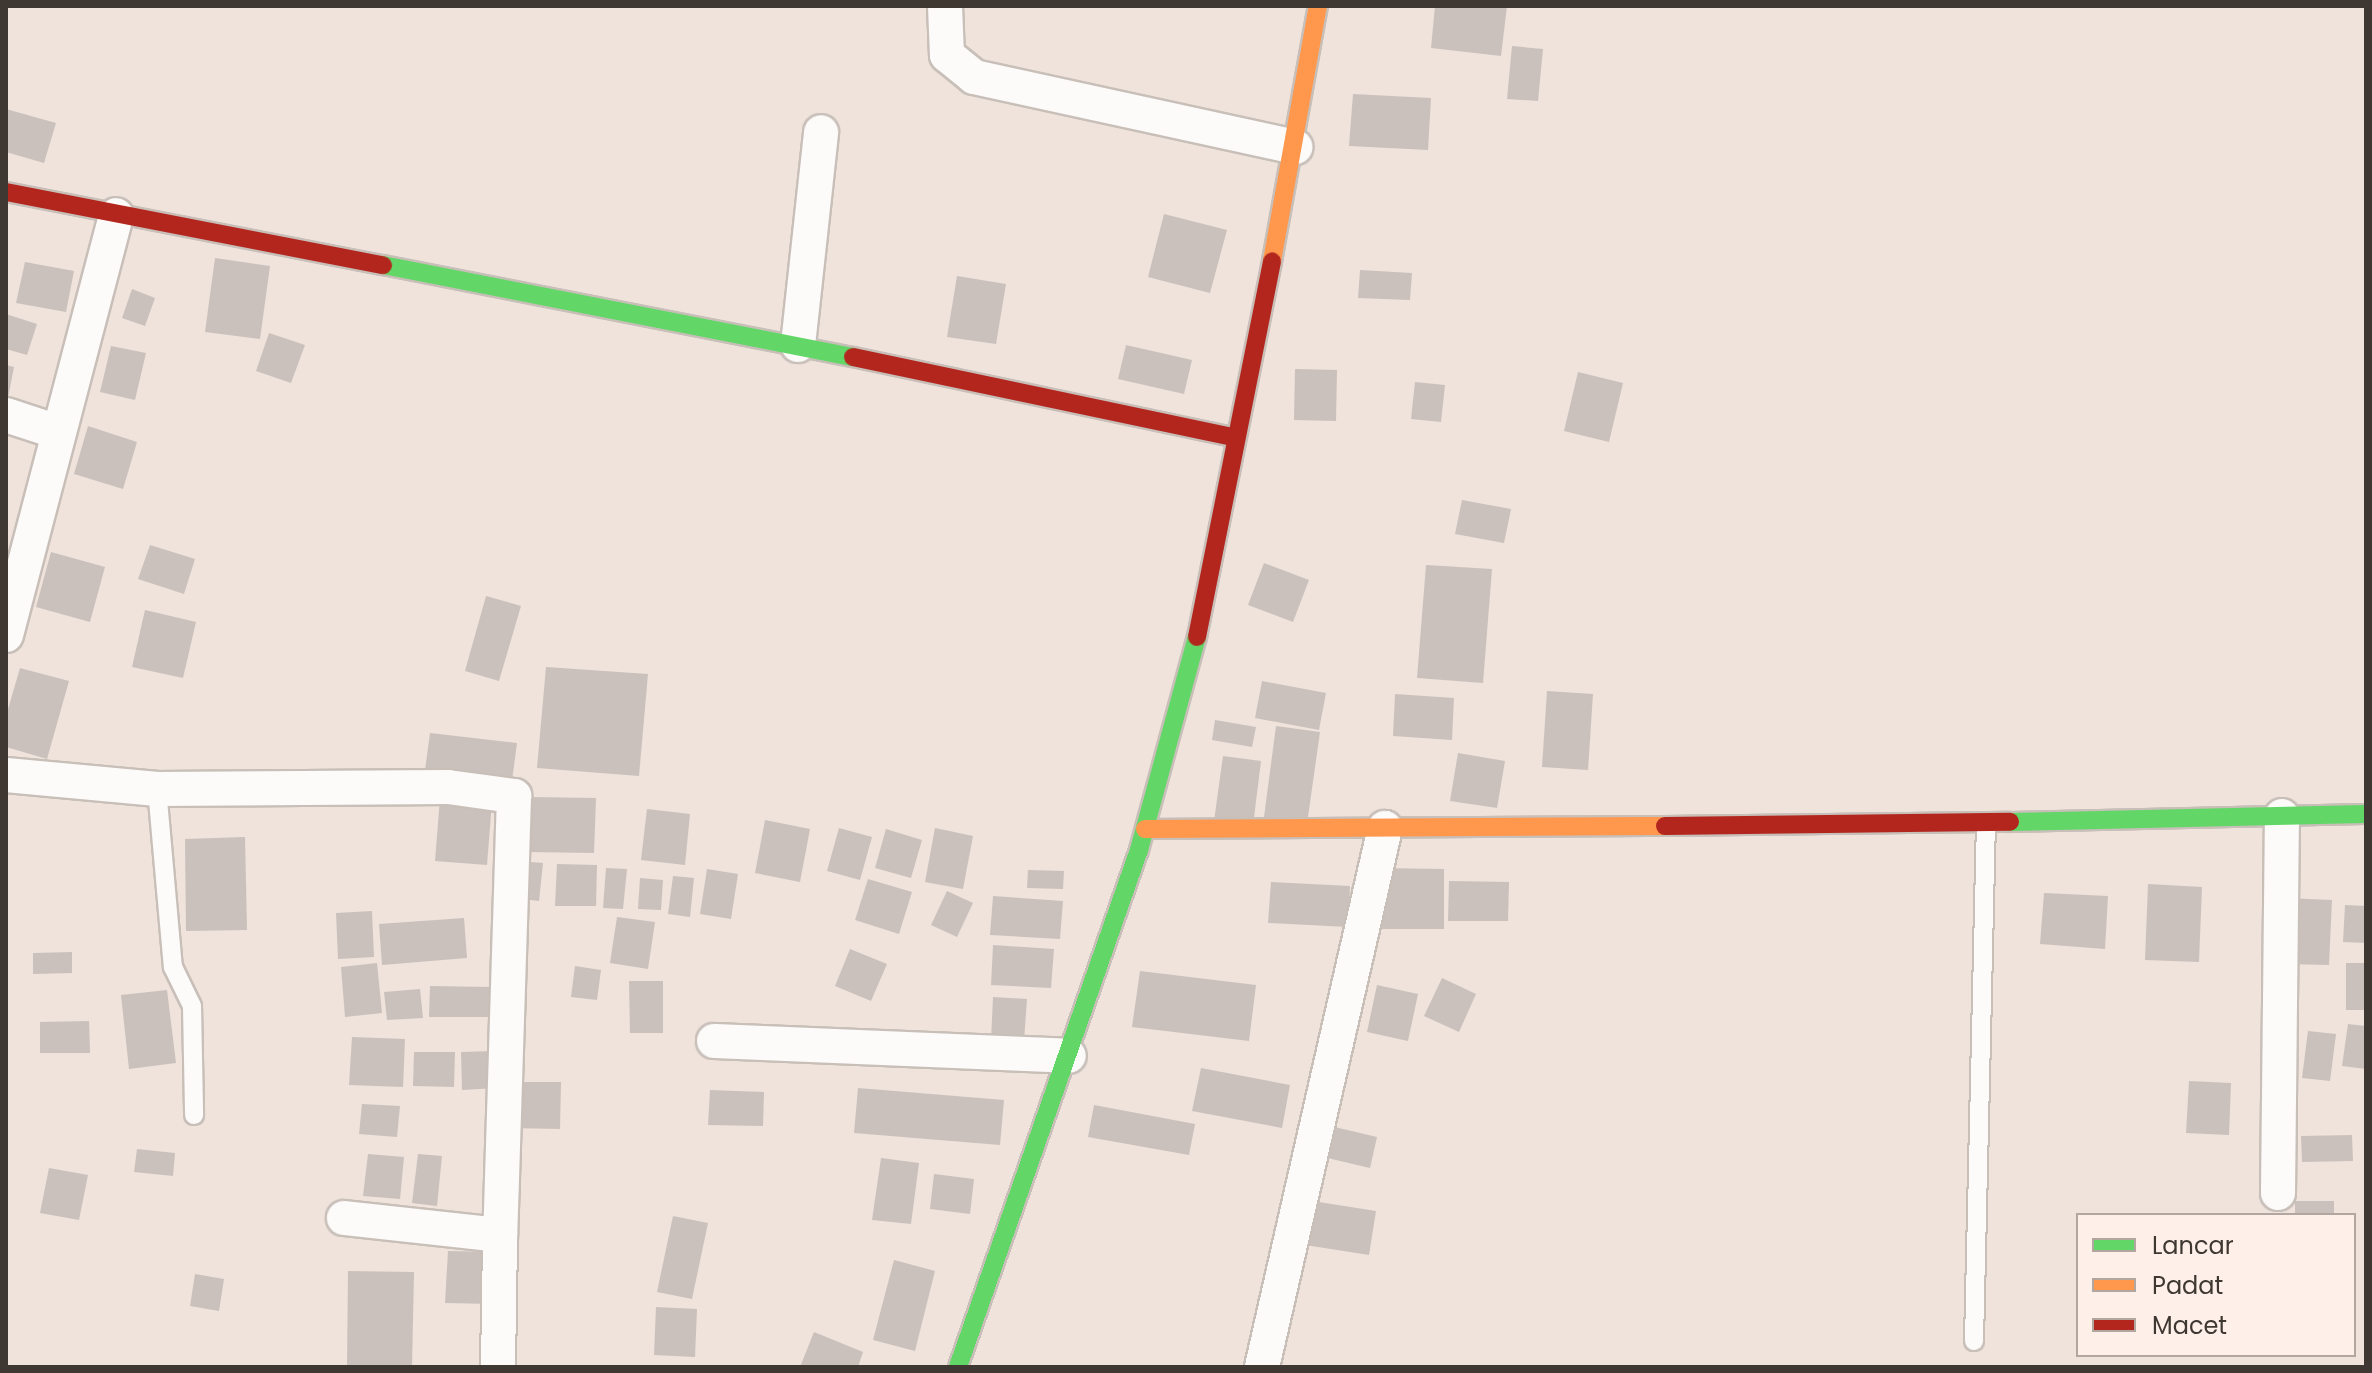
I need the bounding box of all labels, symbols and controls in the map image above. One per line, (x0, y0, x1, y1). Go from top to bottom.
legend (2076, 1213, 2356, 1357)
text: Lancar (2152, 1229, 2234, 1262)
text: Padat (2152, 1269, 2223, 1302)
text: Macet (2152, 1309, 2227, 1342)

